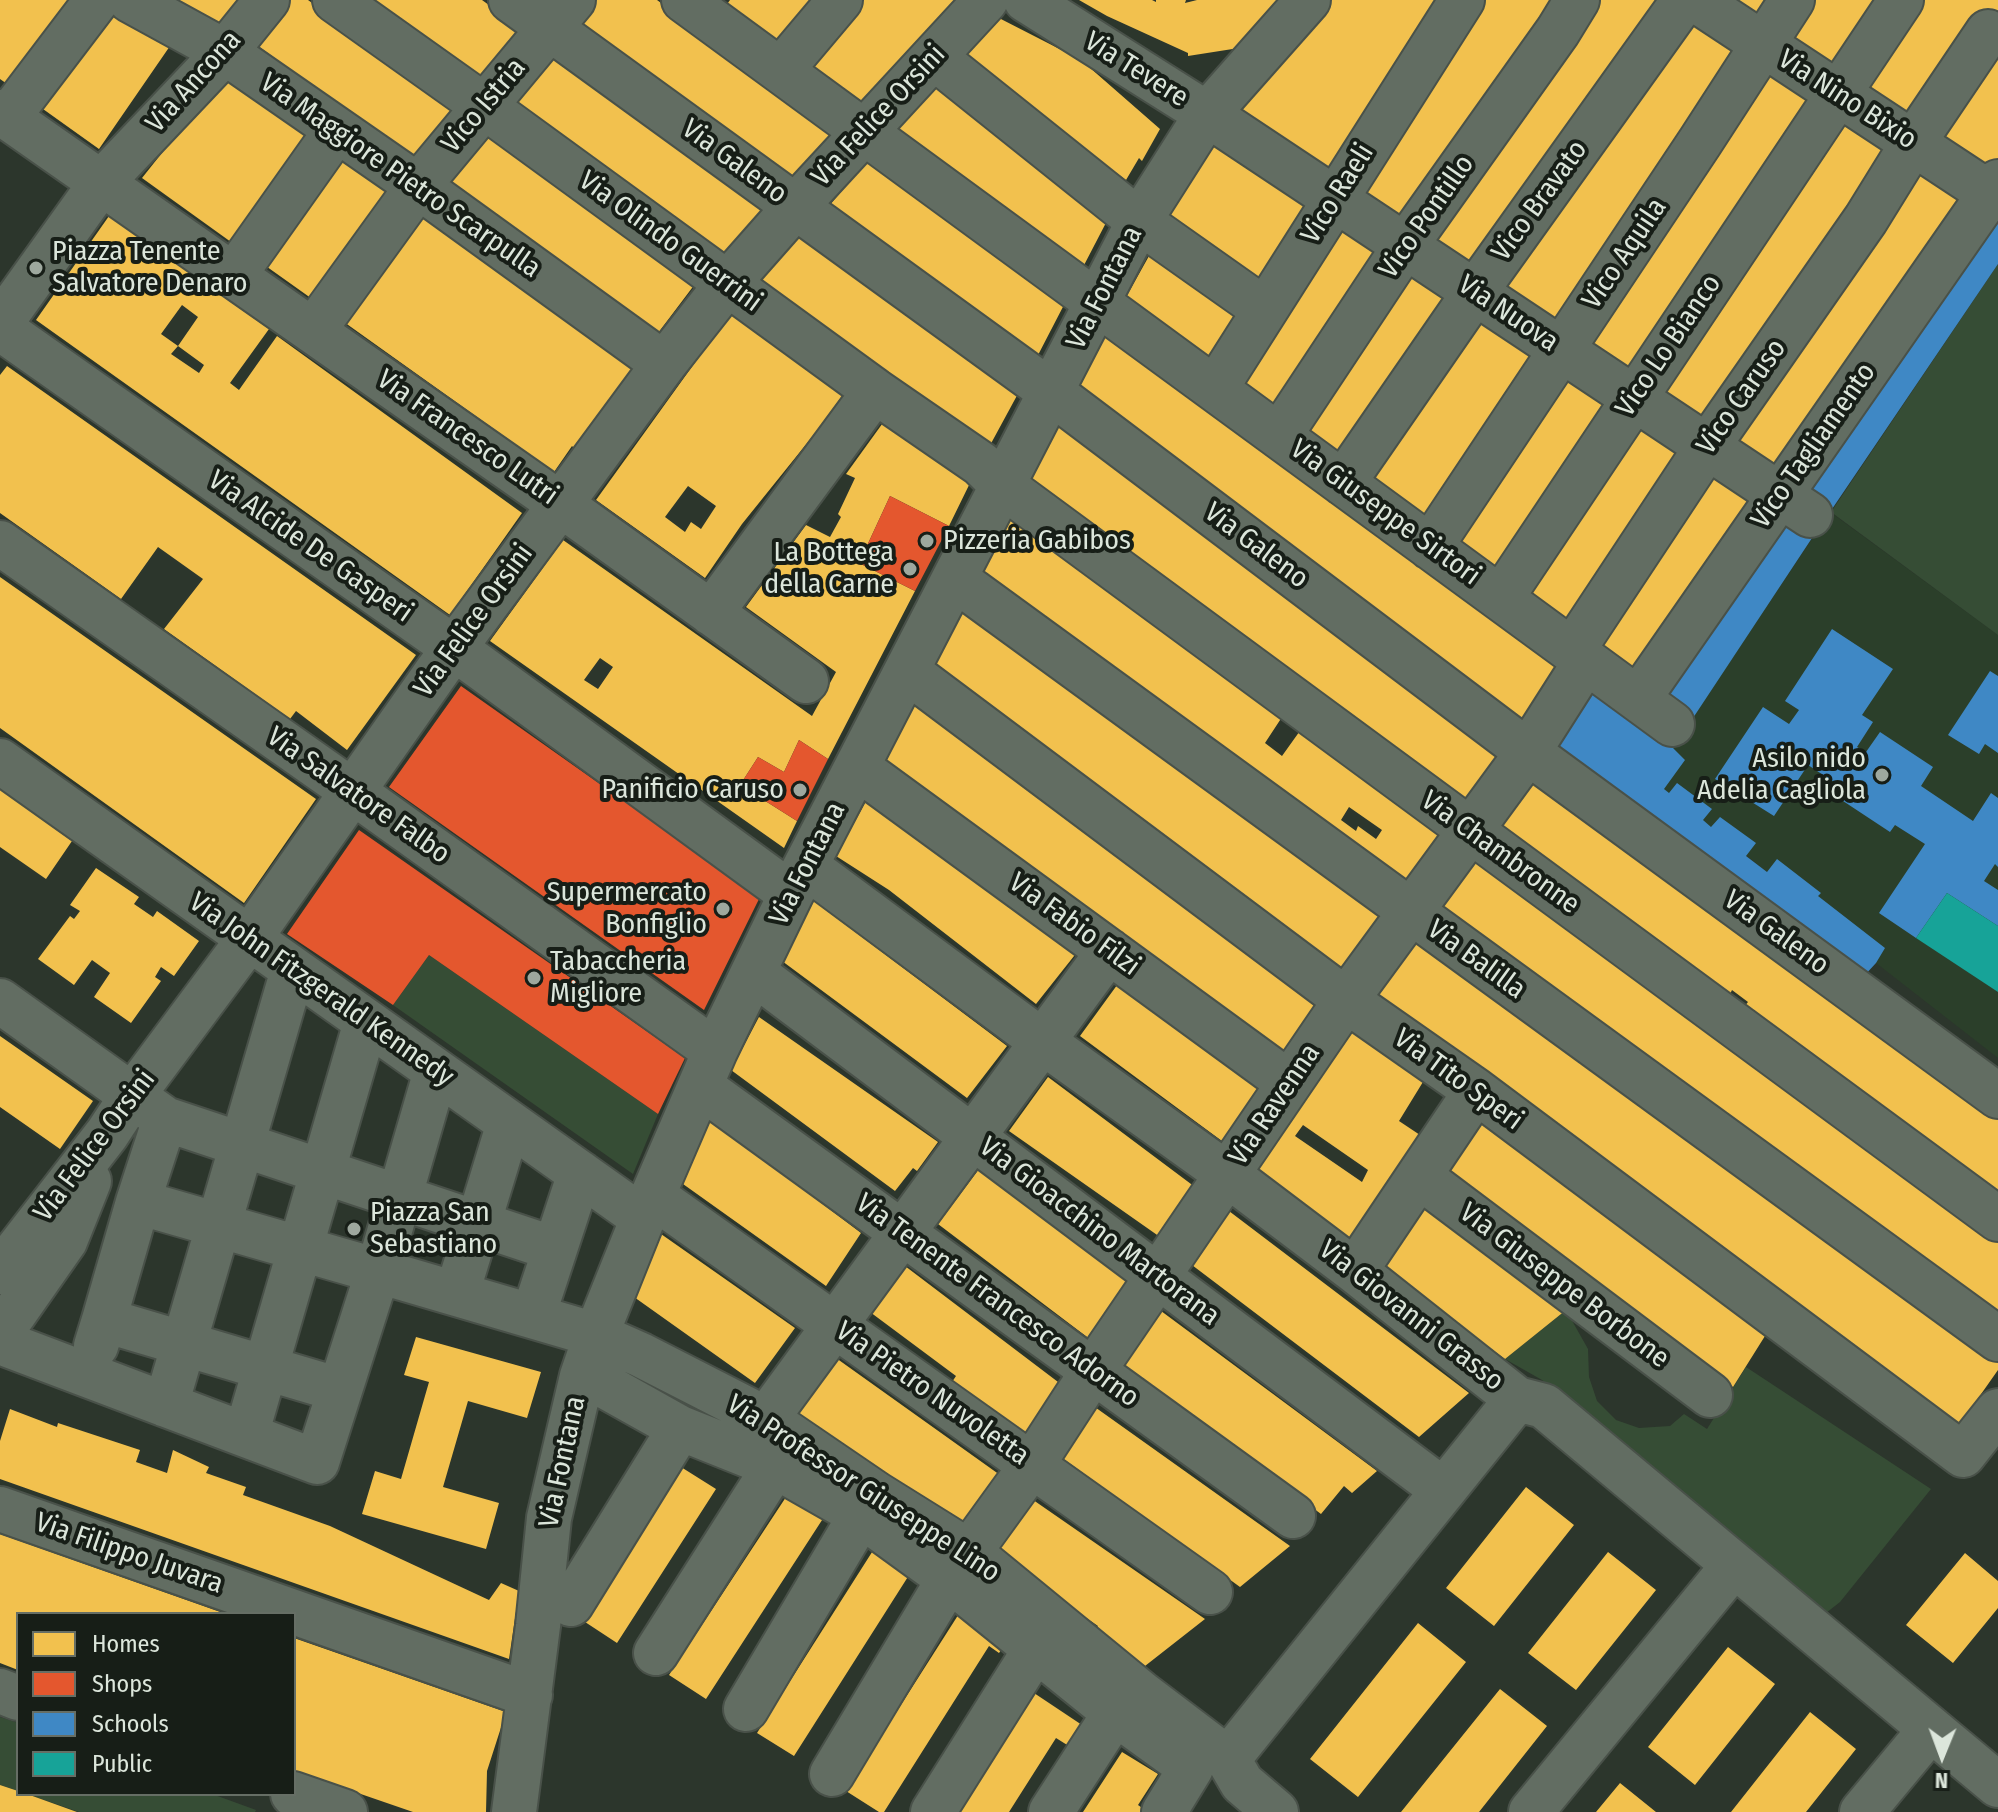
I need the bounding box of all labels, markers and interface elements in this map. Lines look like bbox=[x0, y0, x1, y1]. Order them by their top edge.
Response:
street label: Via Ancona bbox=[139, 24, 249, 140]
street label: Via Tevere bbox=[1078, 25, 1194, 115]
street label: Via Felice Orsini bbox=[805, 38, 953, 194]
street label: Via Nino Bixio bbox=[1772, 43, 1922, 157]
street label: Vico Istria bbox=[435, 52, 533, 160]
street label: Via Maggiore Pietro Scarpulla bbox=[253, 66, 547, 286]
street label: Via Galeno bbox=[675, 113, 793, 211]
street label: Vico Bravato bbox=[1485, 134, 1595, 268]
street label: Vico Raeli bbox=[1294, 138, 1382, 250]
street label: Vico Pontillo bbox=[1372, 149, 1482, 285]
street label: Via Olindo Guerrini bbox=[572, 164, 768, 320]
street label: Vico Aquila bbox=[1576, 192, 1674, 316]
street label: Via Fontana bbox=[1060, 221, 1150, 355]
place label: Piazza Tenente Salvatore Denaro bbox=[52, 235, 247, 301]
marker: Piazza Tenente Salvatore Denaro bbox=[27, 259, 45, 277]
street label: Via Nuova bbox=[1451, 268, 1565, 360]
street label: Vico Lo Bianco bbox=[1609, 269, 1729, 423]
street label: Vico Caruso bbox=[1690, 333, 1794, 461]
street label: Vico Tagliamento bbox=[1745, 357, 1883, 535]
street label: Via Francesco Lutri bbox=[370, 363, 564, 513]
street label: Via Giuseppe Sirtori bbox=[1284, 433, 1486, 593]
street label: Via Alcide De Gasperi bbox=[201, 464, 419, 630]
street label: Via Galeno bbox=[1197, 496, 1315, 596]
place label: Pizzeria Gabibos bbox=[943, 524, 1131, 558]
marker: Pizzeria Gabibos bbox=[918, 532, 936, 550]
place label: La Bottega della Carne bbox=[764, 536, 894, 602]
street label: Via Felice Orsini bbox=[407, 538, 541, 704]
marker: La Bottega della Carne bbox=[901, 560, 919, 578]
street label: Via Salvatore Falbo bbox=[260, 720, 456, 872]
place label: Asilo nido Adelia Cagliola bbox=[1697, 742, 1866, 808]
marker: Asilo nido Adelia Cagliola bbox=[1873, 766, 1891, 784]
place label: Panificio Caruso bbox=[602, 773, 784, 807]
marker: Panificio Caruso bbox=[791, 781, 809, 799]
street label: Via Chambronne bbox=[1414, 784, 1586, 922]
street label: Via Fontana bbox=[763, 797, 853, 931]
street label: Via Fabio Filzi bbox=[1002, 866, 1146, 984]
place label: Supermercato Bonfiglio bbox=[547, 876, 707, 942]
street label: Via Galeno bbox=[1717, 884, 1835, 982]
street label: Via John Fitzgerald Kennedy bbox=[182, 886, 460, 1094]
marker: Supermercato Bonfiglio bbox=[714, 900, 732, 918]
street label: Via Balilla bbox=[1420, 913, 1532, 1007]
place label: Tabaccheria Migliore bbox=[550, 945, 686, 1011]
marker: Tabaccheria Migliore bbox=[525, 969, 543, 987]
street label: Via Tito Speri bbox=[1387, 1022, 1529, 1138]
street label: Via Ravenna bbox=[1222, 1038, 1328, 1172]
street label: Via Felice Orsini bbox=[27, 1064, 163, 1228]
street label: Via Gioacchino Martorana bbox=[972, 1131, 1226, 1333]
street label: Via Tenente Francesco Adorno bbox=[849, 1187, 1145, 1415]
place label: Piazza San Sebastiano bbox=[370, 1196, 497, 1262]
street label: Via Giuseppe Borbone bbox=[1453, 1196, 1675, 1376]
marker: Piazza San Sebastiano bbox=[345, 1220, 363, 1238]
street label: Via Giovanni Grasso bbox=[1312, 1233, 1510, 1399]
street label: Via Pietro Nuvoletta bbox=[829, 1315, 1035, 1473]
street label: Via Professor Giuseppe Lino bbox=[720, 1388, 1006, 1590]
street label: Via Fontana bbox=[533, 1393, 593, 1531]
street label: Via Filippo Juvara bbox=[31, 1506, 227, 1602]
legend bbox=[16, 1612, 296, 1796]
text: Homes bbox=[92, 1630, 160, 1658]
text: Shops bbox=[92, 1670, 152, 1698]
text: Schools bbox=[92, 1710, 169, 1738]
north arrow bbox=[1902, 1716, 1982, 1796]
text: Public bbox=[92, 1750, 152, 1778]
text: N bbox=[1935, 1767, 1948, 1794]

